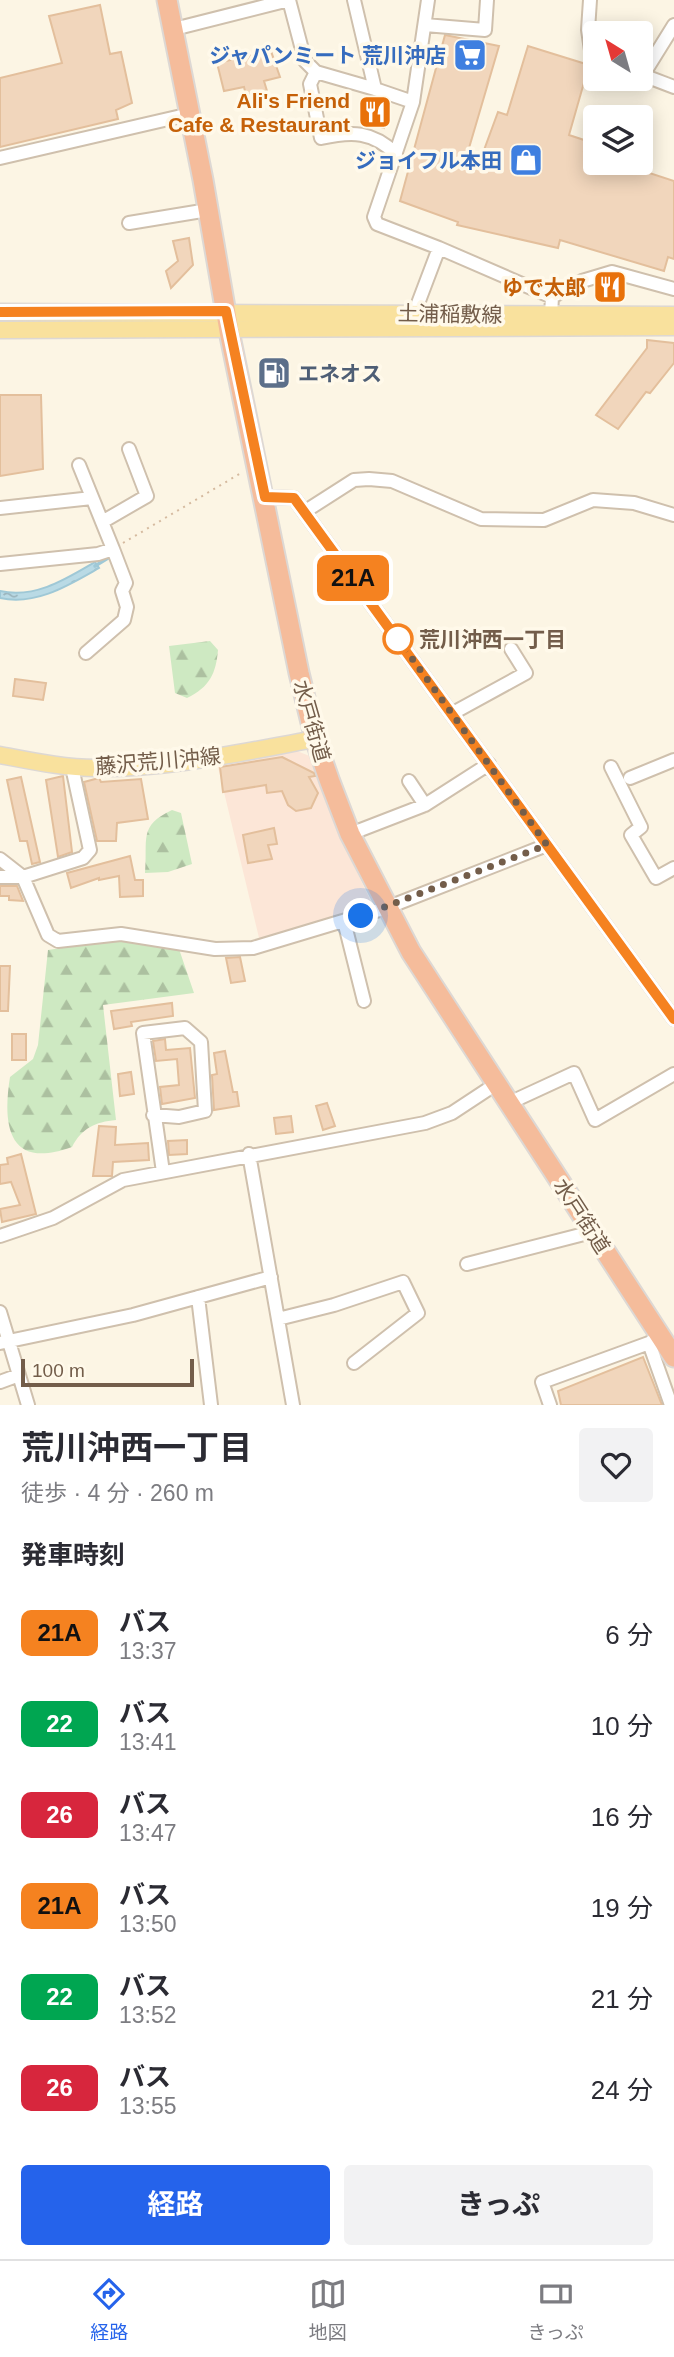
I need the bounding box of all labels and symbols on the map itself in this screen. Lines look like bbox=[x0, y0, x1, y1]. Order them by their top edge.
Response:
north arrow bbox=[583, 21, 653, 91]
supermarket icon: ジャパンミート 荒川沖店 bbox=[451, 36, 489, 74]
place label: ジャパンミート 荒川沖店 bbox=[209, 44, 446, 67]
place label: Ali's Friend Cafe & Restaurant bbox=[168, 89, 350, 136]
restaurant icon: Ali's Friend Cafe & Restaurant bbox=[356, 93, 394, 131]
shop icon: ジョイフル本田 bbox=[507, 141, 545, 179]
place label: ジョイフル本田 bbox=[355, 149, 502, 172]
restaurant icon: ゆで太郎 bbox=[591, 268, 629, 306]
place label: ゆで太郎 bbox=[502, 276, 586, 299]
street label: 土浦稲敷線 bbox=[397, 302, 503, 326]
fuel station icon: エネオス bbox=[255, 354, 293, 392]
place label: エネオス bbox=[298, 362, 382, 385]
line badge: 21A bbox=[313, 555, 393, 601]
marker: 荒川沖西一丁目 bbox=[383, 624, 413, 654]
place label: 荒川沖西一丁目 bbox=[419, 628, 566, 651]
street label: 水戸街道 bbox=[289, 677, 335, 765]
street label: 藤沢荒川沖線 bbox=[94, 744, 222, 778]
your location bbox=[343, 898, 378, 933]
street label: 水戸街道 bbox=[549, 1175, 615, 1257]
scale bar bbox=[21, 1356, 194, 1388]

